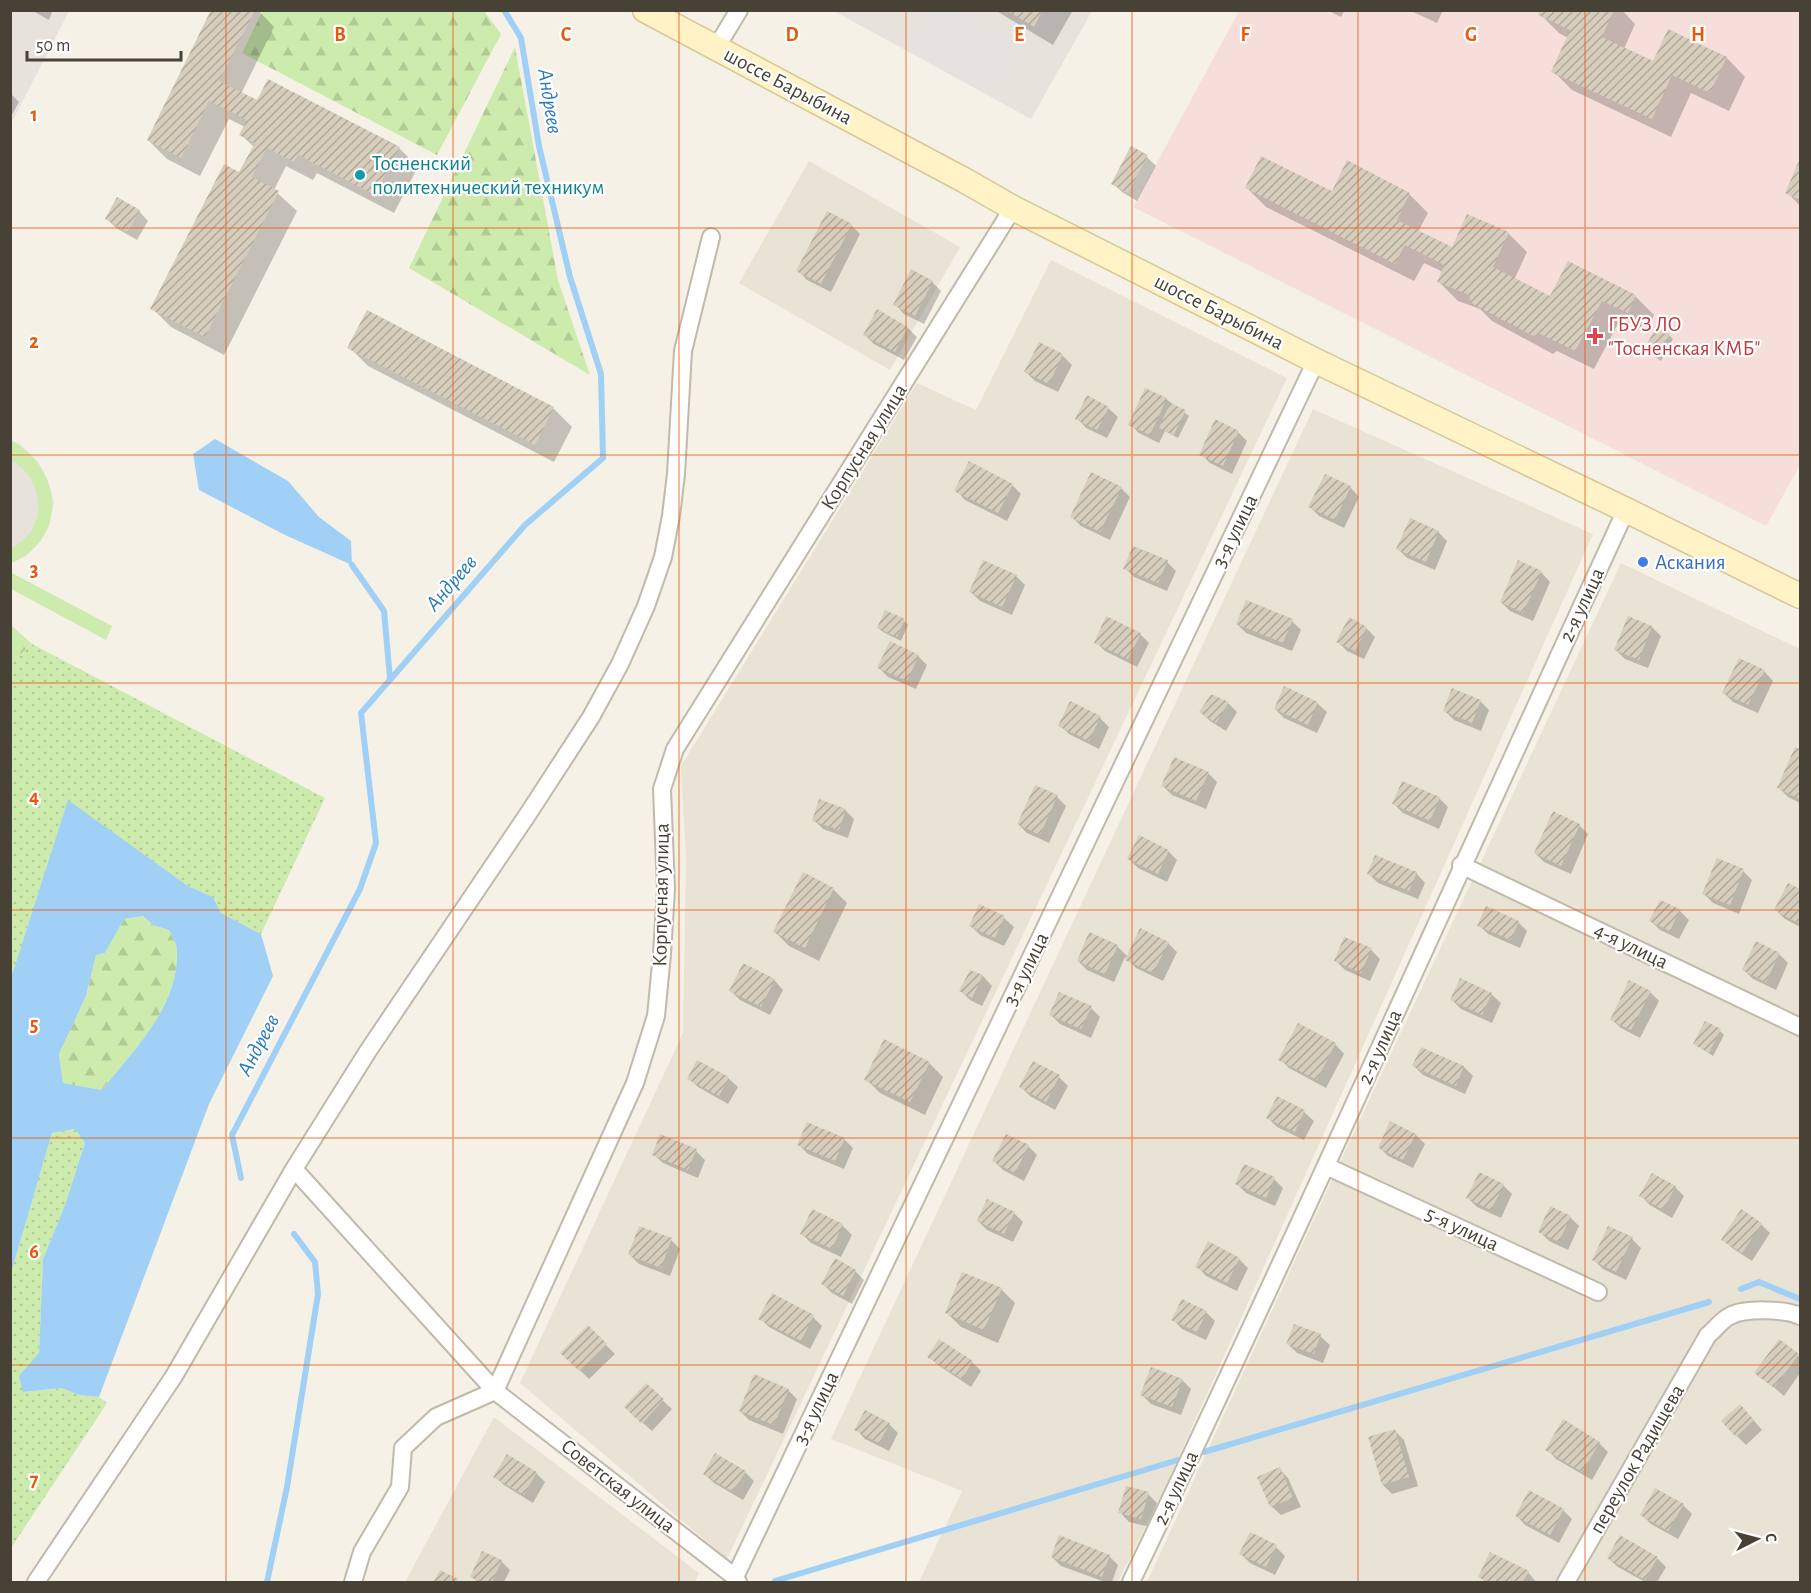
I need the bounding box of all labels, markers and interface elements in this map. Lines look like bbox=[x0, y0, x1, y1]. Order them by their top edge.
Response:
scale bar bbox=[27, 24, 182, 62]
text: B bbox=[334, 25, 346, 45]
text: C bbox=[561, 25, 572, 45]
text: D bbox=[785, 25, 799, 45]
text: E bbox=[1014, 25, 1024, 45]
text: F bbox=[1240, 25, 1250, 45]
text: G bbox=[1465, 25, 1477, 45]
text: H bbox=[1691, 25, 1705, 45]
text: 50 m bbox=[36, 37, 70, 55]
street label: шоссе Барыбина bbox=[720, 43, 856, 129]
water label: Андреев bbox=[533, 66, 566, 135]
text: 1 bbox=[30, 105, 38, 125]
place label: Тосненский политехнический техникум bbox=[372, 153, 604, 198]
marker: Тосненский политехнический техникум bbox=[353, 168, 367, 182]
street label: шоссе Барыбина bbox=[1151, 270, 1287, 354]
place label: ГБУЗ ЛО "Тосненская КМБ" bbox=[1608, 314, 1760, 359]
marker: ГБУЗ ЛО "Тосненская КМБ" bbox=[1586, 327, 1604, 345]
text: 2 bbox=[29, 332, 39, 352]
street label: Корпусная улица bbox=[817, 380, 911, 514]
street label: 3-я улица bbox=[1208, 491, 1262, 571]
water label: Андреев bbox=[420, 551, 482, 617]
place label: Аскания bbox=[1655, 552, 1726, 573]
marker: Аскания bbox=[1636, 555, 1650, 569]
text: 3 bbox=[30, 560, 38, 580]
street label: 2-я улица bbox=[1556, 564, 1608, 645]
text: 4 bbox=[29, 787, 39, 807]
street label: Корпусная улица bbox=[649, 822, 673, 967]
street label: 4-я улица bbox=[1591, 919, 1672, 973]
street label: 3-я улица bbox=[999, 929, 1053, 1009]
street label: 2-я улица bbox=[1354, 1006, 1406, 1087]
water label: Андреев bbox=[232, 1011, 284, 1081]
text: 5 bbox=[30, 1015, 38, 1035]
street label: 5-я улица bbox=[1422, 1203, 1502, 1255]
text: 6 bbox=[29, 1242, 39, 1262]
street label: 3-я улица bbox=[789, 1368, 843, 1448]
street label: переулок Радищева bbox=[1586, 1381, 1688, 1537]
street label: Советская улица bbox=[557, 1435, 679, 1537]
street label: 2-я улица bbox=[1150, 1447, 1202, 1528]
text: 7 bbox=[30, 1470, 39, 1490]
north arrow bbox=[1727, 1509, 1787, 1569]
text: С bbox=[1763, 1532, 1779, 1543]

